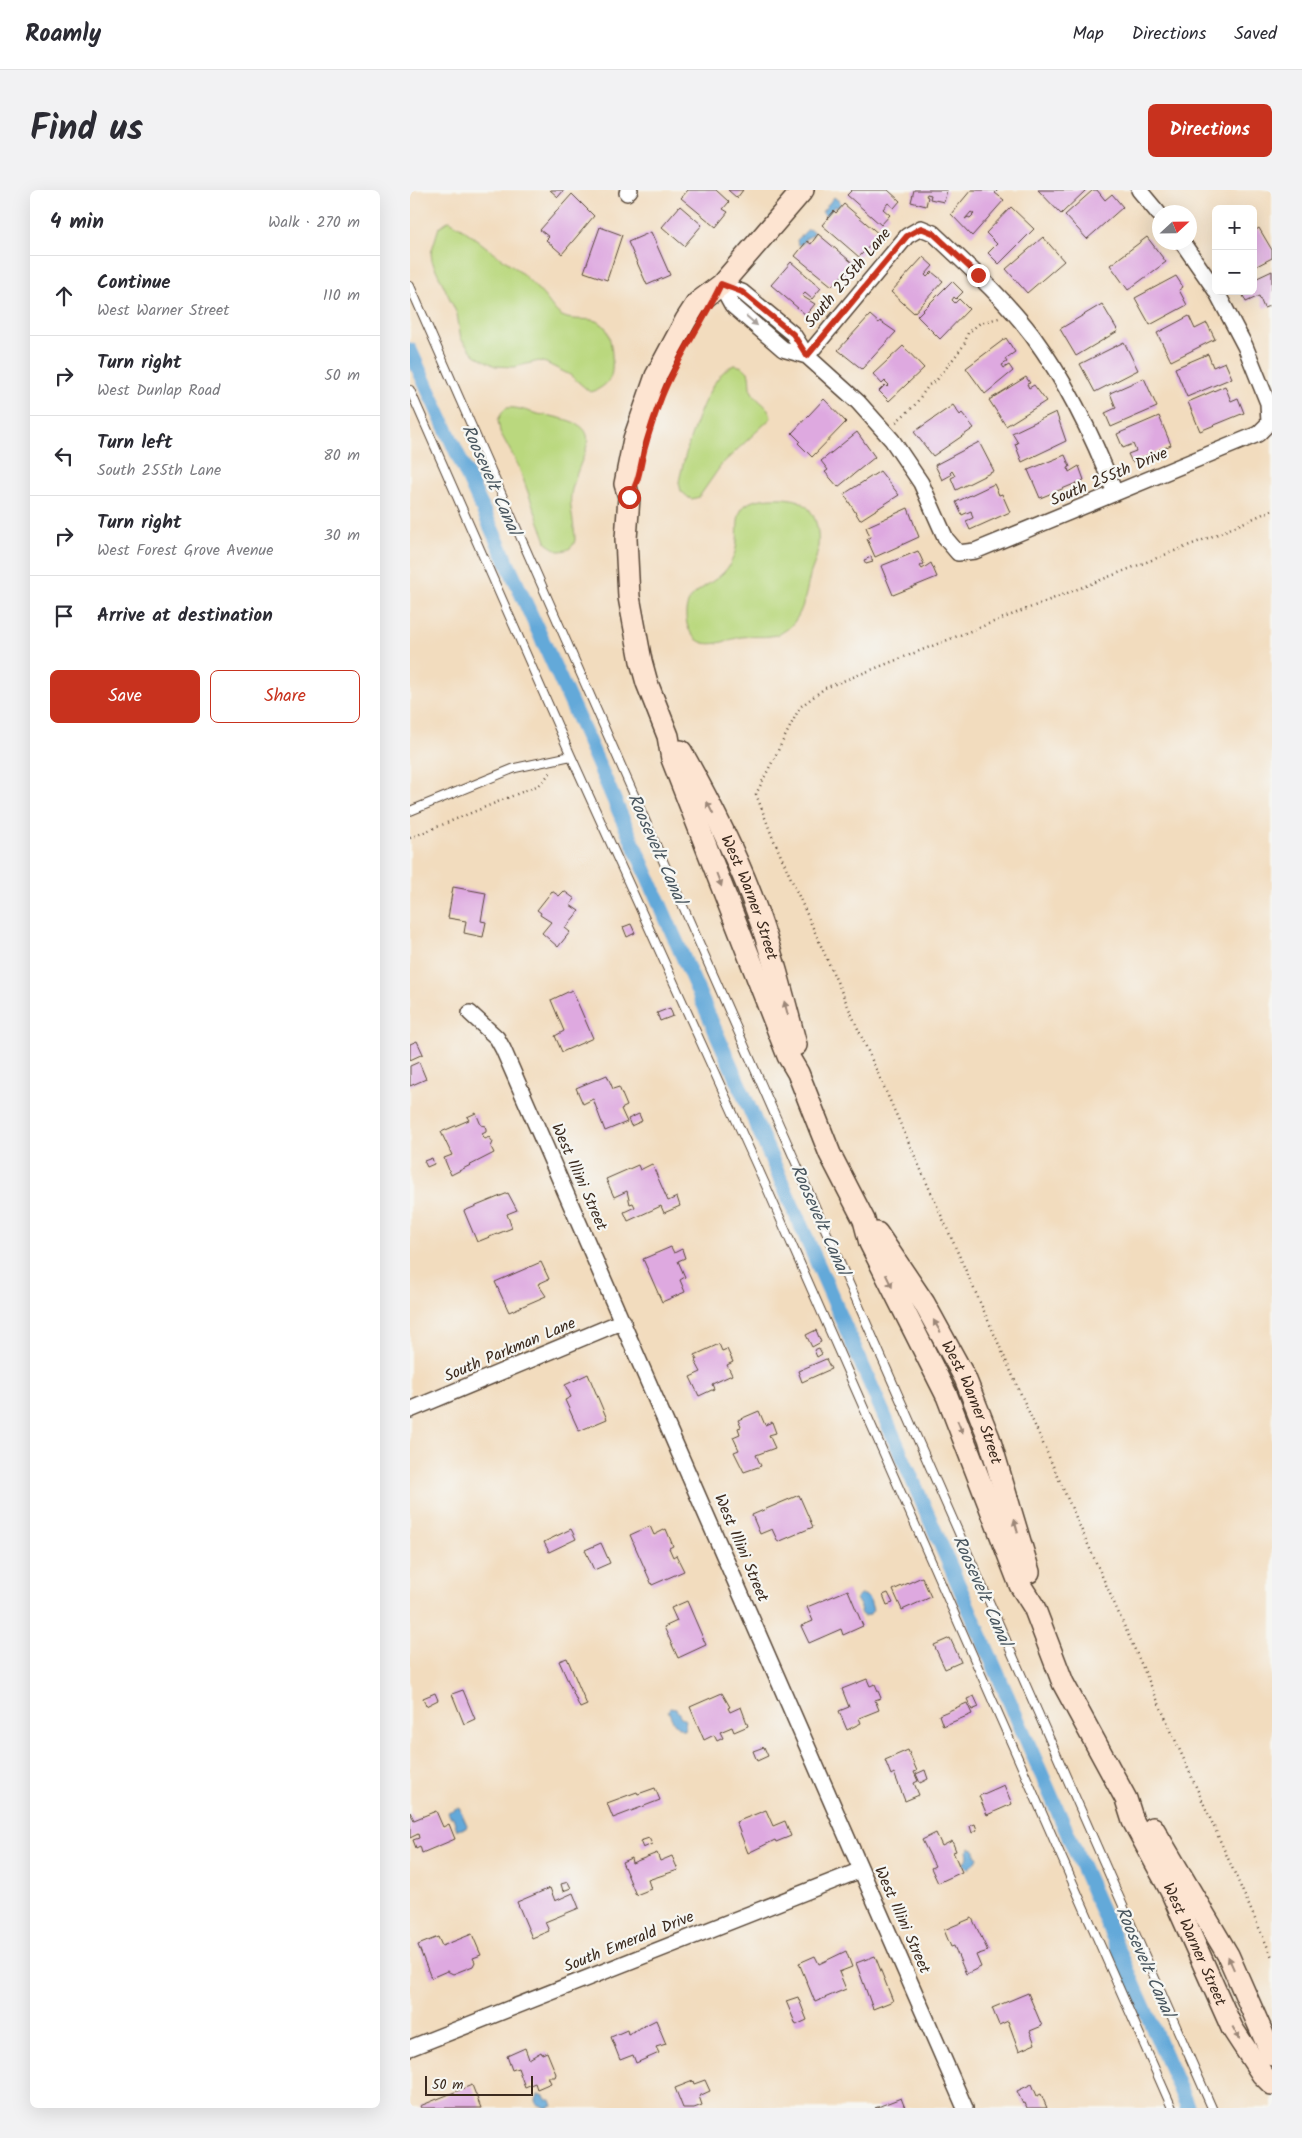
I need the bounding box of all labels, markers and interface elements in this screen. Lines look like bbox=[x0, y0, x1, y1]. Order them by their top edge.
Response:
text: Roamly bbox=[25, 15, 101, 54]
text: Map bbox=[1072, 20, 1104, 49]
text: Directions bbox=[1132, 20, 1206, 49]
text: Saved bbox=[1234, 20, 1277, 49]
text: Find us bbox=[30, 102, 143, 158]
button: Directions bbox=[1148, 104, 1272, 157]
north arrow bbox=[1152, 205, 1197, 250]
map controls bbox=[1212, 205, 1257, 295]
button: + bbox=[1212, 205, 1257, 250]
text: 4 min bbox=[50, 206, 104, 239]
text: Walk · 270 m bbox=[268, 210, 360, 235]
street label: South 255th Lane bbox=[798, 222, 898, 334]
button: − bbox=[1212, 250, 1257, 295]
route end bbox=[967, 264, 990, 287]
text: Continue bbox=[97, 268, 170, 298]
icon: ahead bbox=[50, 282, 78, 310]
text: 110 m bbox=[323, 283, 360, 308]
text: West Warner Street bbox=[97, 298, 229, 323]
one-way arrow bbox=[745, 316, 758, 327]
text: Turn right bbox=[97, 348, 182, 378]
icon: right bbox=[50, 362, 78, 390]
text: 50 m bbox=[324, 363, 360, 388]
text: West Dunlap Road bbox=[97, 378, 220, 403]
water label: Roosevelt Canal bbox=[453, 420, 529, 543]
text: Turn left bbox=[97, 428, 172, 458]
street label: South 255th Drive bbox=[1046, 441, 1172, 513]
icon: left bbox=[50, 442, 78, 470]
text: 80 m bbox=[323, 443, 360, 468]
text: South 255th Lane bbox=[97, 458, 221, 483]
route start bbox=[618, 486, 641, 509]
text: Turn right bbox=[97, 508, 182, 538]
icon: right bbox=[50, 522, 78, 550]
text: 30 m bbox=[324, 523, 360, 548]
text: West Forest Grove Avenue bbox=[97, 538, 273, 563]
text: Arrive at destination bbox=[97, 601, 273, 631]
icon: arrive bbox=[50, 602, 78, 630]
button: Save bbox=[50, 670, 200, 723]
button: Share bbox=[210, 670, 360, 723]
water label: Roosevelt Canal bbox=[619, 789, 695, 912]
one-way arrow bbox=[706, 800, 714, 815]
street label: West Warner Street bbox=[714, 831, 785, 964]
one-way arrow bbox=[716, 873, 723, 888]
one-way arrow bbox=[782, 1000, 790, 1015]
street label: West Illini Street bbox=[544, 1119, 614, 1235]
water label: Roosevelt Canal bbox=[782, 1160, 858, 1283]
one-way arrow bbox=[885, 1274, 893, 1288]
street label: South Parkman Lane bbox=[440, 1311, 580, 1389]
one-way arrow bbox=[933, 1319, 941, 1334]
street label: West Warner Street bbox=[934, 1336, 1009, 1468]
one-way arrow bbox=[956, 1420, 964, 1434]
street label: West Illini Street bbox=[707, 1490, 775, 1607]
one-way arrow bbox=[1011, 1518, 1019, 1533]
water label: Roosevelt Canal bbox=[944, 1531, 1020, 1654]
street label: West Illini Street bbox=[867, 1862, 937, 1978]
street label: West Warner Street bbox=[1156, 1878, 1233, 2011]
water label: Roosevelt Canal bbox=[1107, 1902, 1183, 2025]
street label: South Emerald Drive bbox=[560, 1904, 698, 1980]
one-way arrow bbox=[1227, 1955, 1236, 1970]
one-way arrow bbox=[1231, 2026, 1240, 2040]
scale bar bbox=[425, 2073, 532, 2096]
text: 50 m bbox=[432, 2074, 463, 2096]

